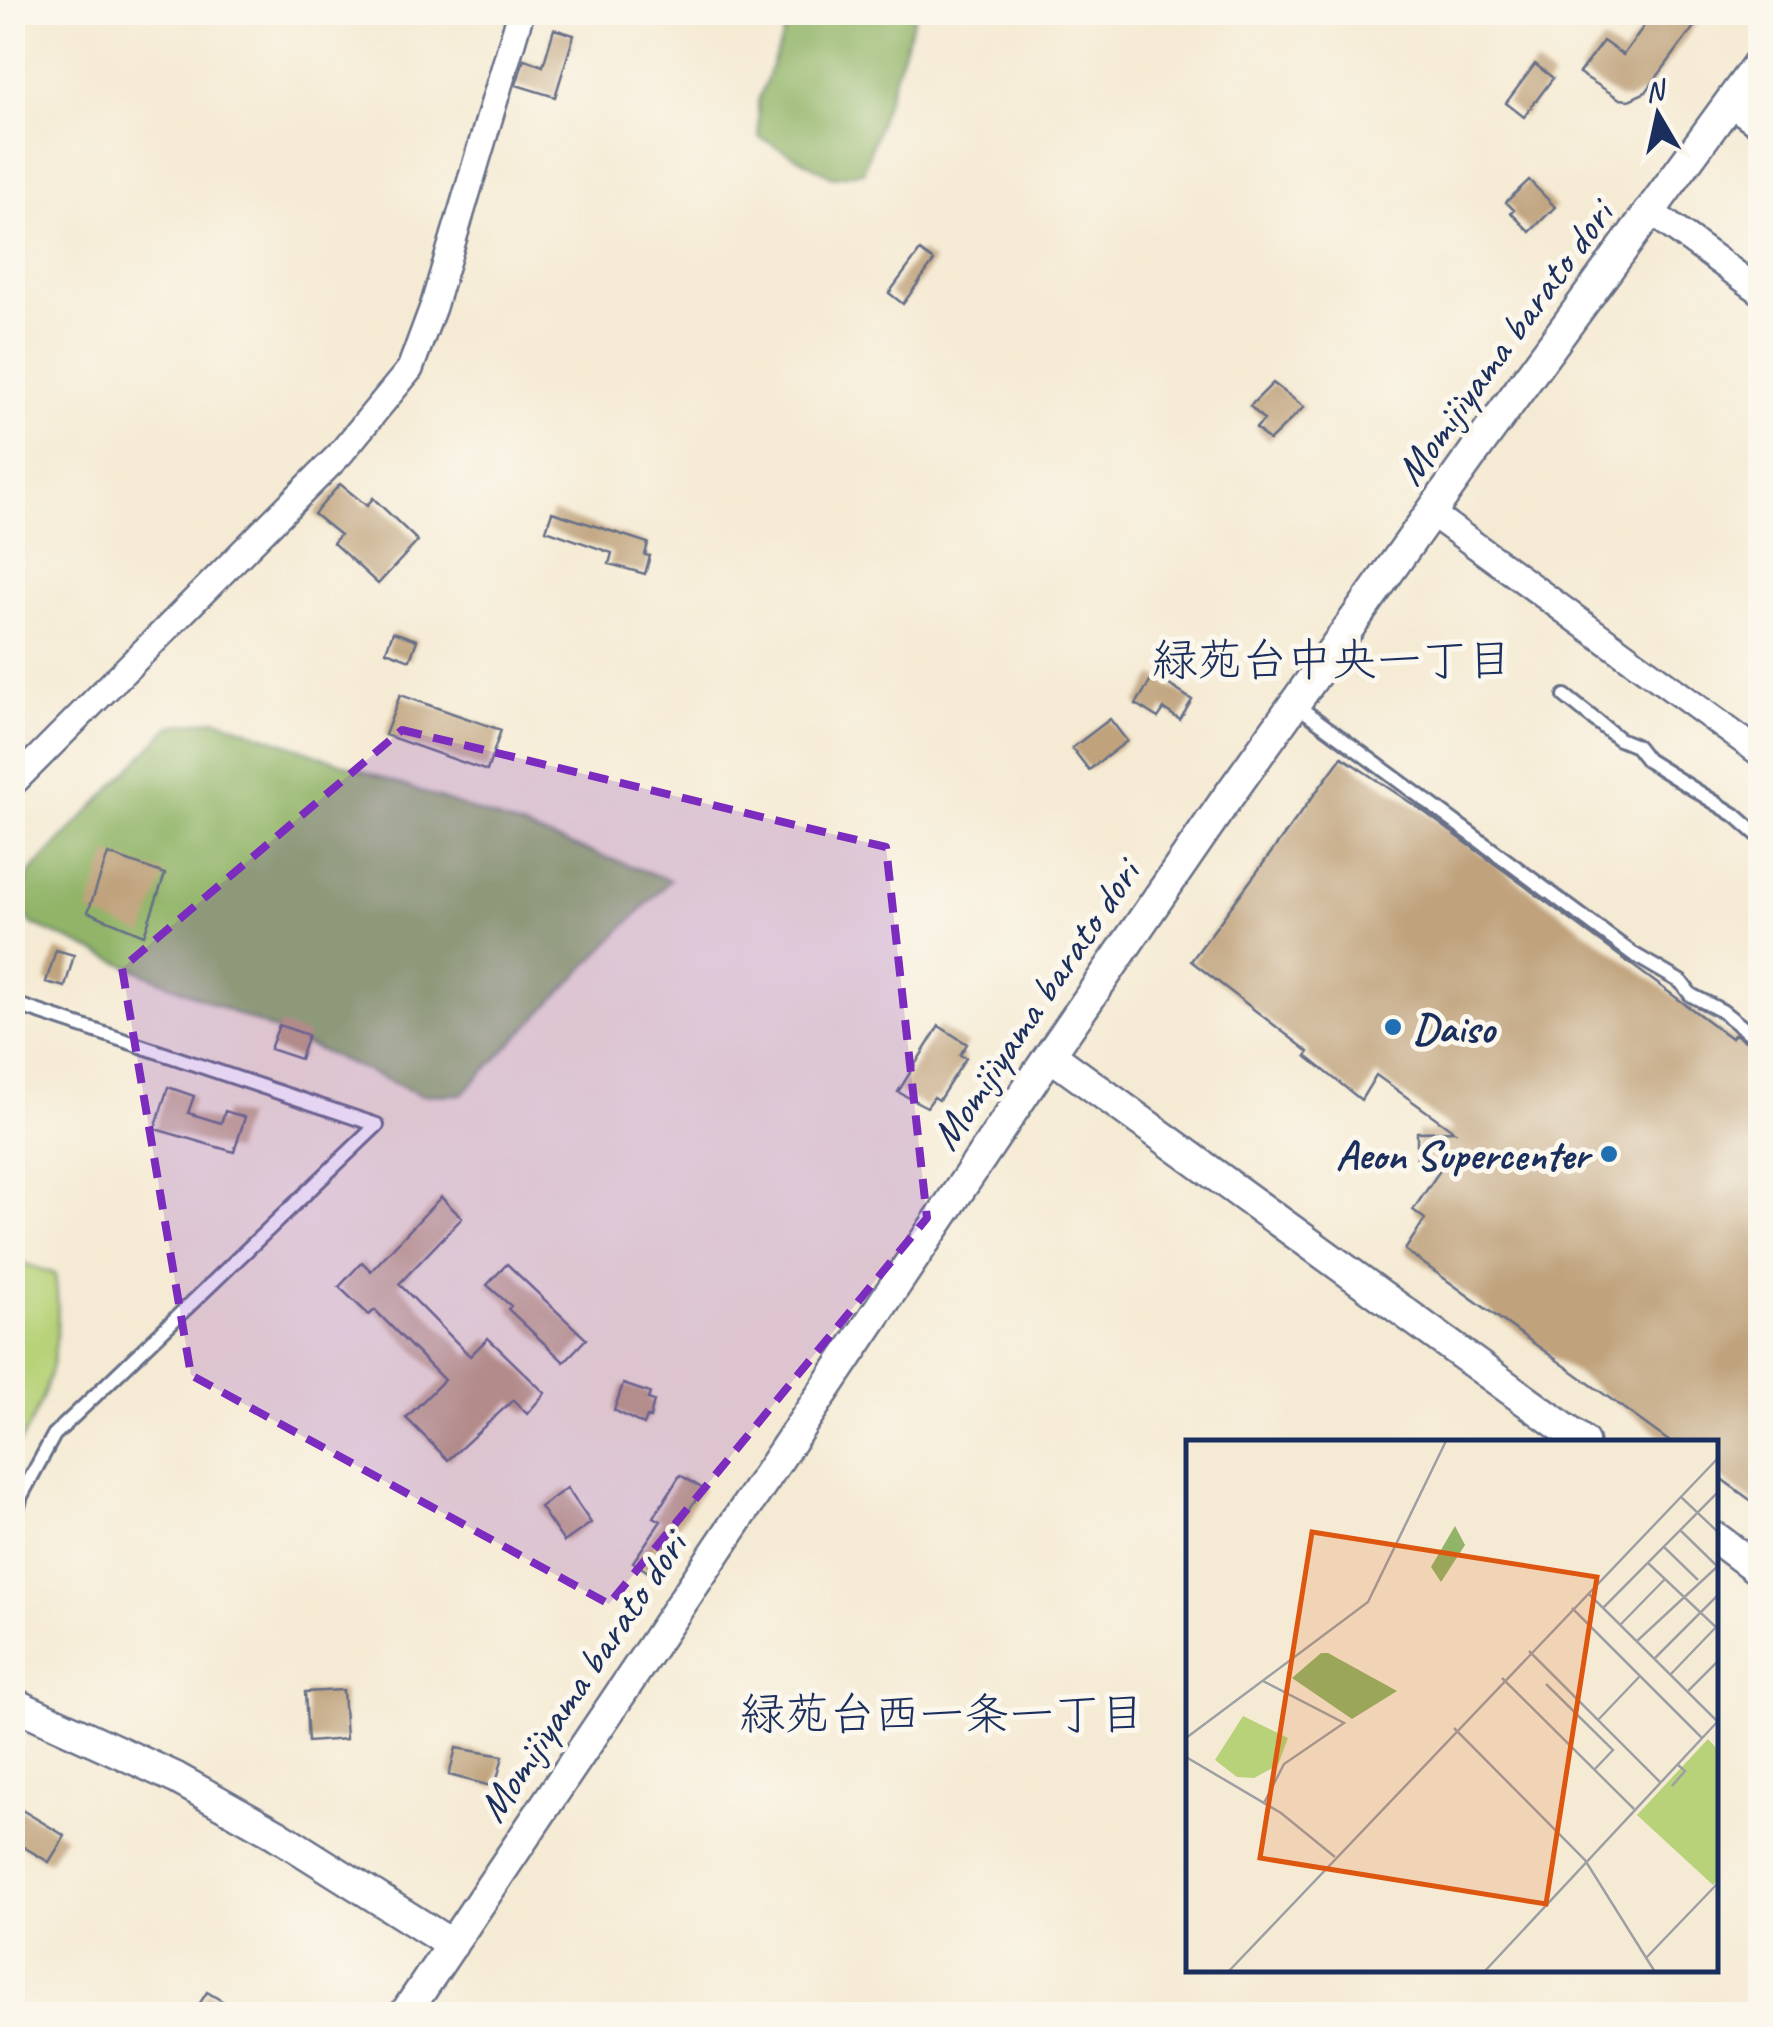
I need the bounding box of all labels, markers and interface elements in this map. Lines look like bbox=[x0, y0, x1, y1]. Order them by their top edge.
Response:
north arrow bbox=[1608, 65, 1708, 165]
text: N bbox=[1643, 71, 1670, 109]
street label: Momijiyama barato dori bbox=[1383, 186, 1628, 495]
district label: 緑苑台中央一丁目 bbox=[1152, 632, 1512, 689]
street label: Momijiyama barato dori bbox=[919, 846, 1155, 1160]
place label: Daiso bbox=[1413, 1002, 1497, 1055]
marker: Daiso bbox=[1382, 1016, 1404, 1038]
place label: Aeon Supercenter bbox=[1336, 1129, 1594, 1182]
marker: Aeon Supercenter bbox=[1598, 1143, 1620, 1165]
inset map bbox=[1186, 1440, 1718, 1972]
street label: Momijiyama barato dori bbox=[466, 1518, 702, 1832]
district label: 緑苑台西一条一丁目 bbox=[739, 1686, 1145, 1743]

